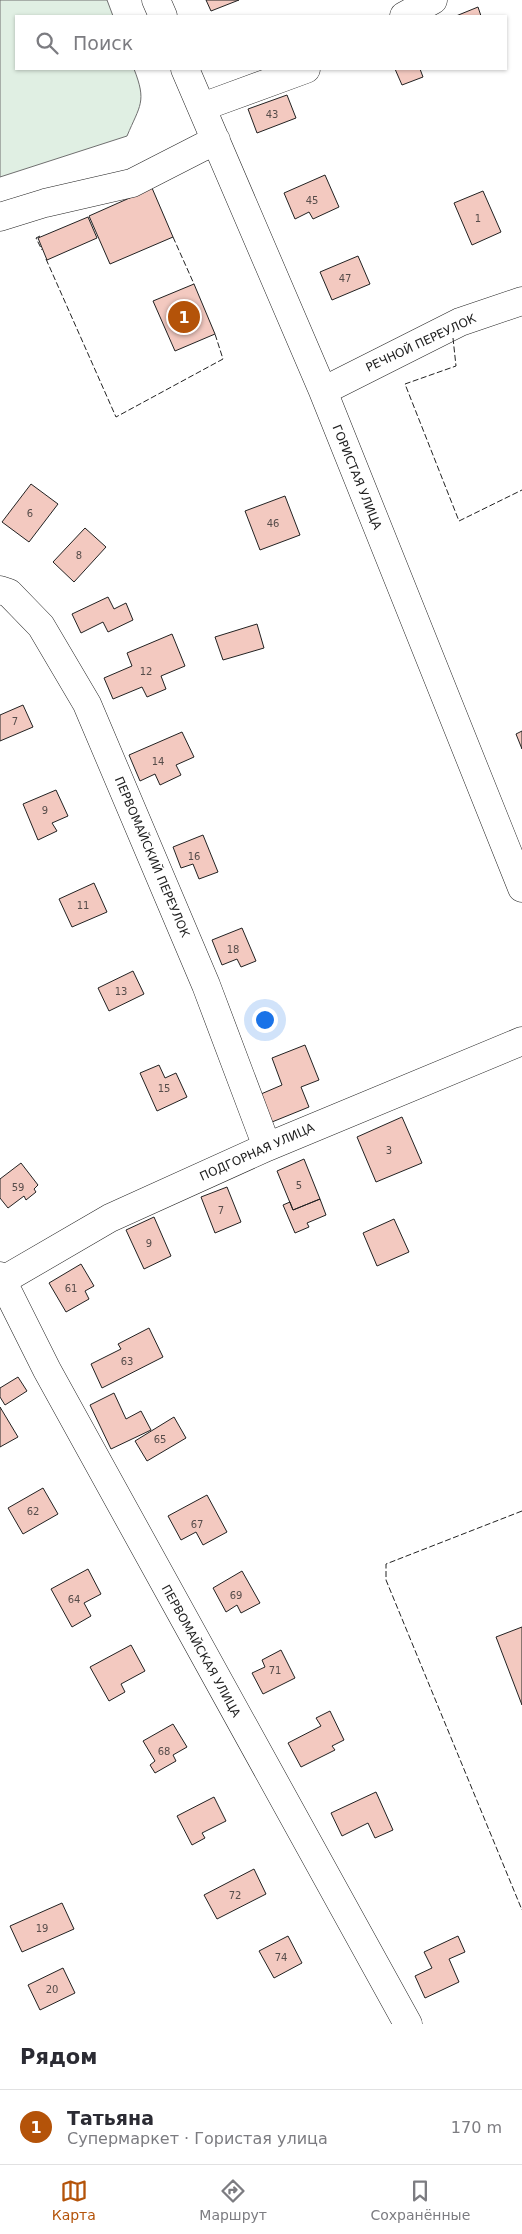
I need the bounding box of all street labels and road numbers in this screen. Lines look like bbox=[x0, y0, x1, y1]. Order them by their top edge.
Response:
street label: РЕЧНОЙ ПЕРЕУЛОК bbox=[363, 310, 479, 375]
street label: ГОРИСТАЯ УЛИЦА bbox=[330, 423, 385, 532]
street label: ПЕРВОМАЙСКИЙ ПЕРЕУЛОК bbox=[112, 774, 193, 940]
street label: ПОДГОРНАЯ УЛИЦА bbox=[197, 1120, 317, 1184]
street label: ПЕРВОМАЙСКАЯ УЛИЦА bbox=[159, 1582, 245, 1720]

